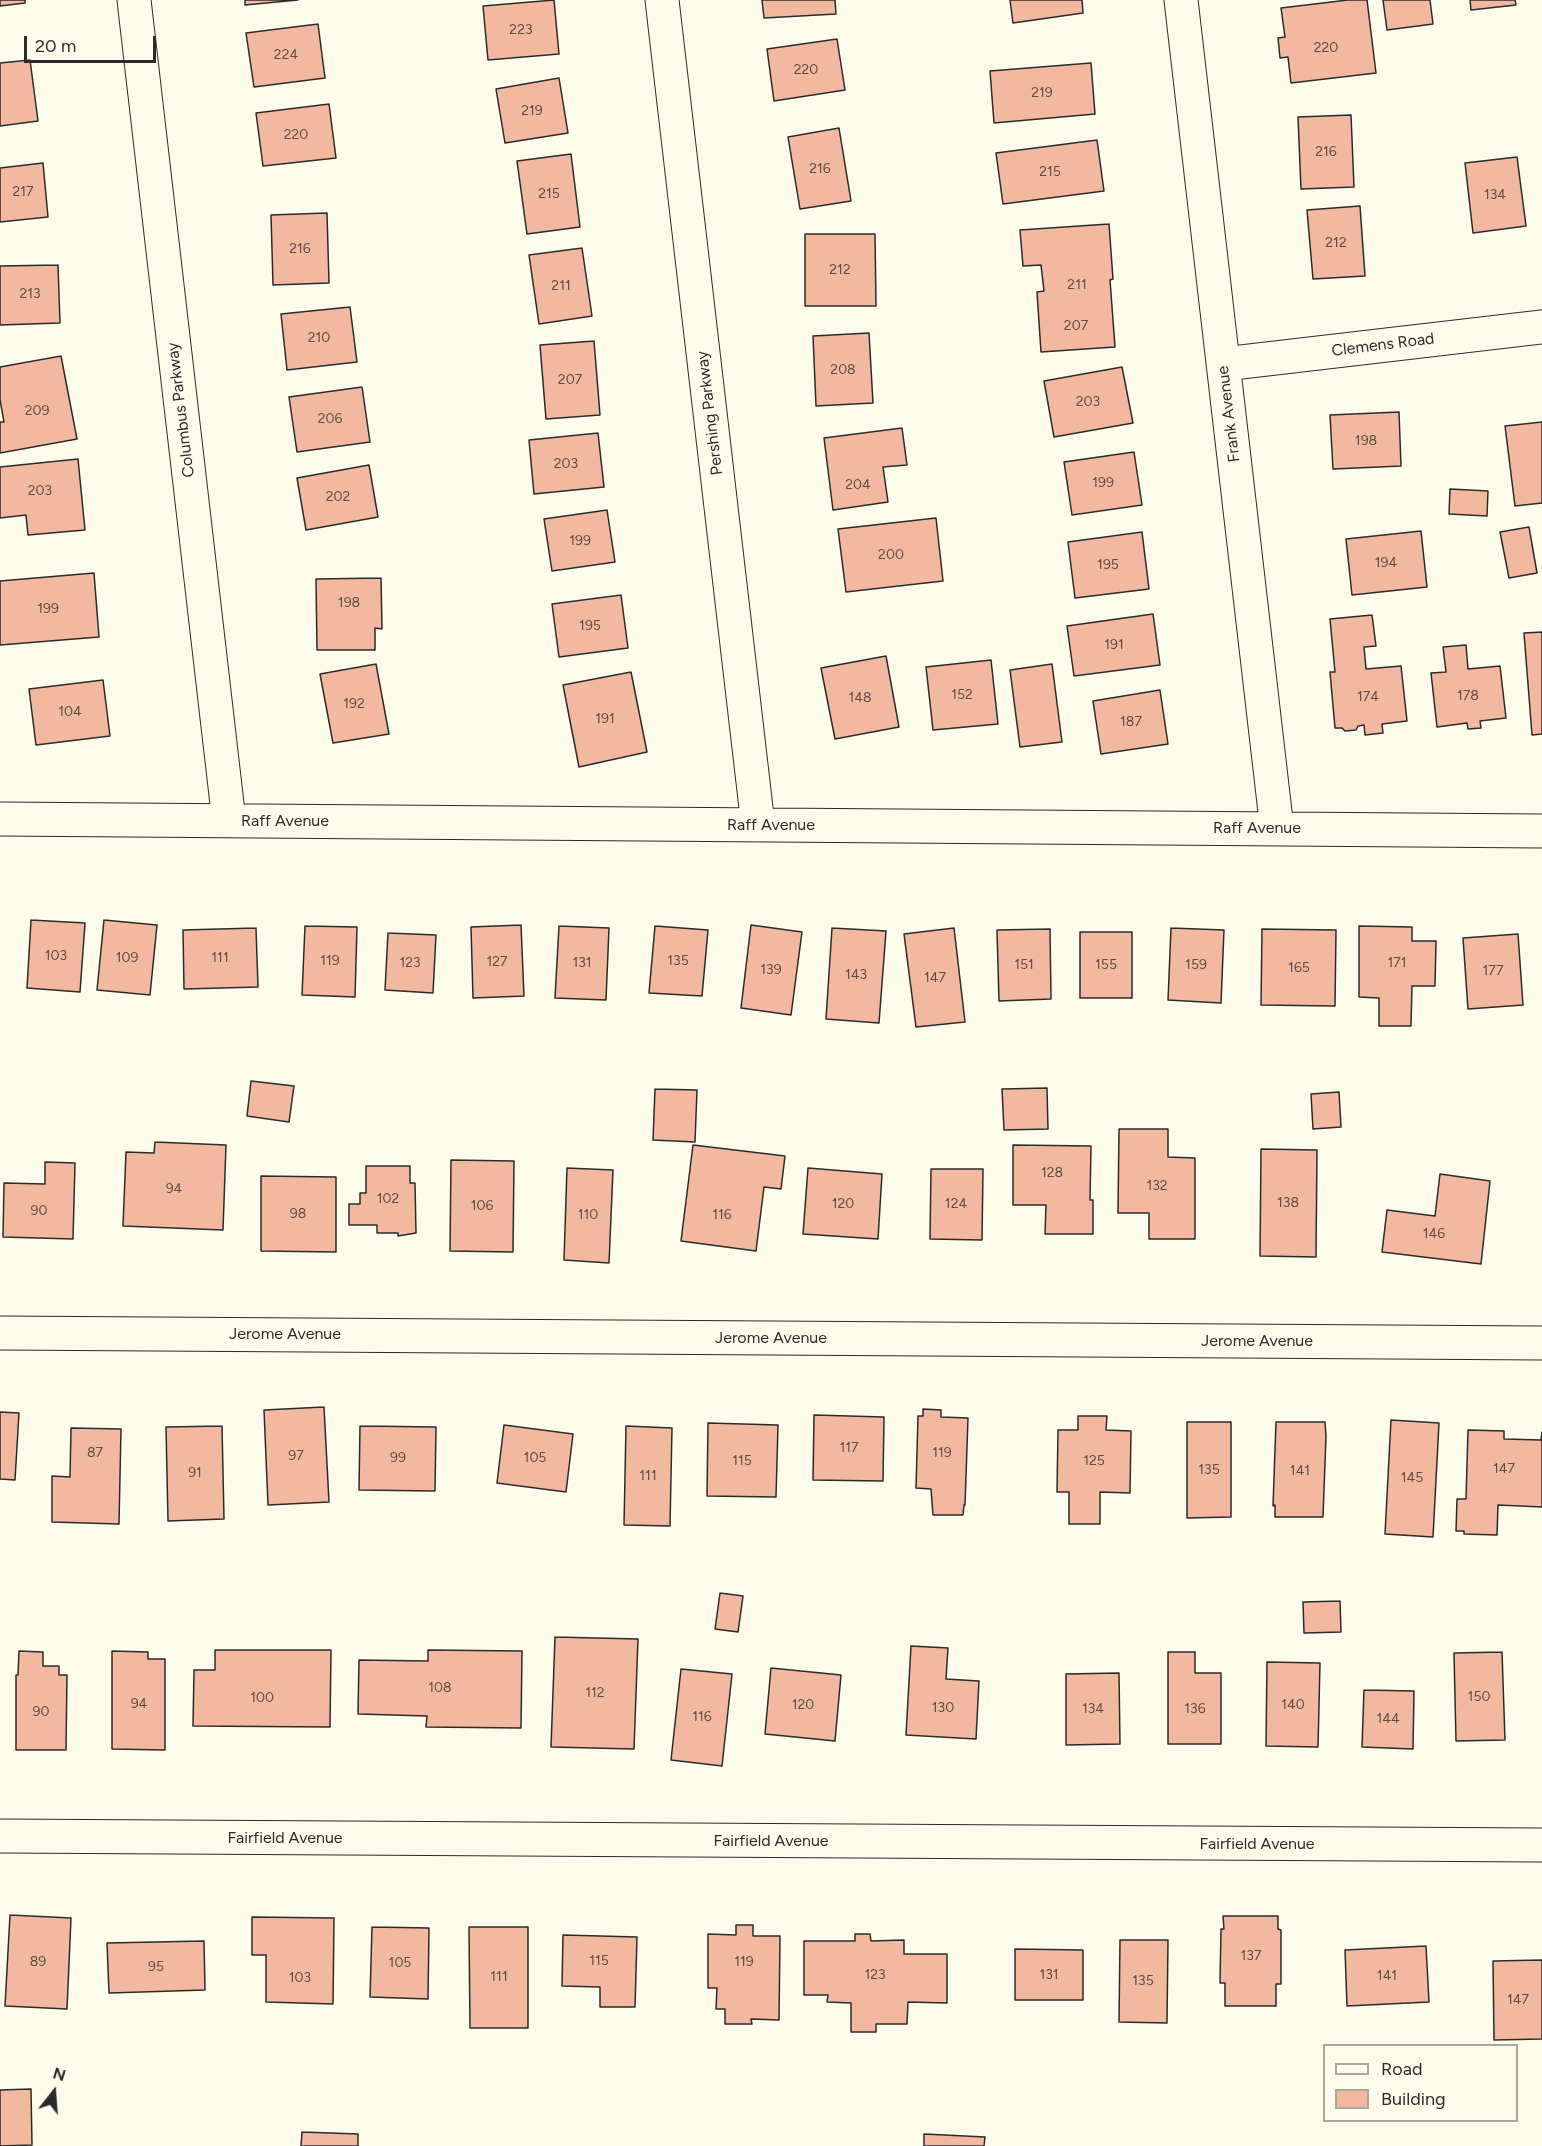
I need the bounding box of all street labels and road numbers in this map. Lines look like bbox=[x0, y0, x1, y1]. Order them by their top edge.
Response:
street label: Clemens Road bbox=[1331, 329, 1435, 361]
street label: Columbus Parkway bbox=[163, 341, 199, 479]
street label: Pershing Parkway bbox=[693, 350, 727, 476]
street label: Frank Avenue bbox=[1214, 365, 1244, 463]
street label: Raff Avenue bbox=[241, 811, 329, 831]
street label: Raff Avenue bbox=[727, 815, 815, 835]
street label: Raff Avenue bbox=[1213, 818, 1301, 838]
street label: Jerome Avenue bbox=[229, 1324, 341, 1344]
street label: Jerome Avenue bbox=[715, 1328, 827, 1348]
street label: Jerome Avenue bbox=[1201, 1331, 1313, 1351]
street label: Fairfield Avenue bbox=[227, 1828, 343, 1848]
street label: Fairfield Avenue bbox=[713, 1831, 829, 1851]
street label: Fairfield Avenue bbox=[1199, 1834, 1315, 1854]

